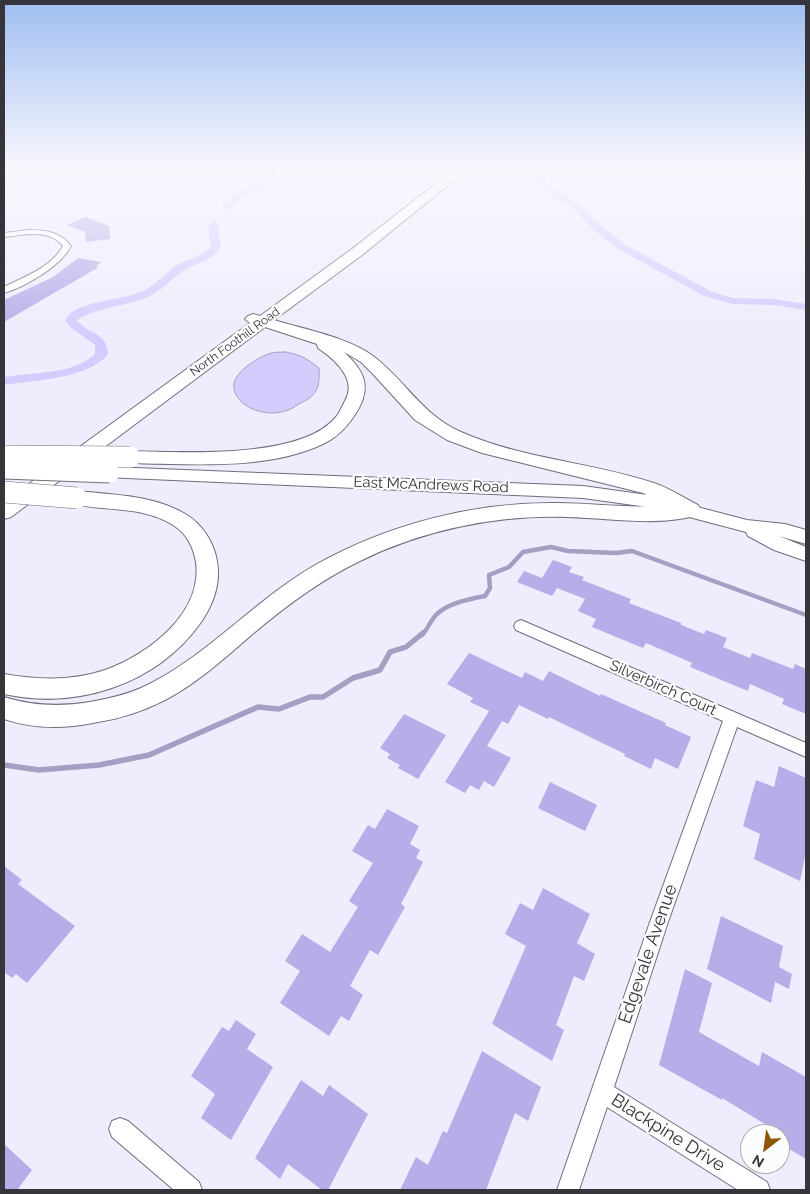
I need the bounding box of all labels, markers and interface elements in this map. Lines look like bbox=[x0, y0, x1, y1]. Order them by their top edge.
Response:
street label: North Foothill Road bbox=[187, 305, 283, 379]
street label: East McAndrews Road bbox=[353, 473, 509, 497]
street label: Silverbirch Court bbox=[607, 656, 719, 720]
street label: Edgevale Avenue bbox=[614, 882, 682, 1026]
street label: Blackpine Drive bbox=[607, 1089, 729, 1177]
north arrow bbox=[740, 1124, 790, 1174]
text: N bbox=[749, 1152, 767, 1171]

